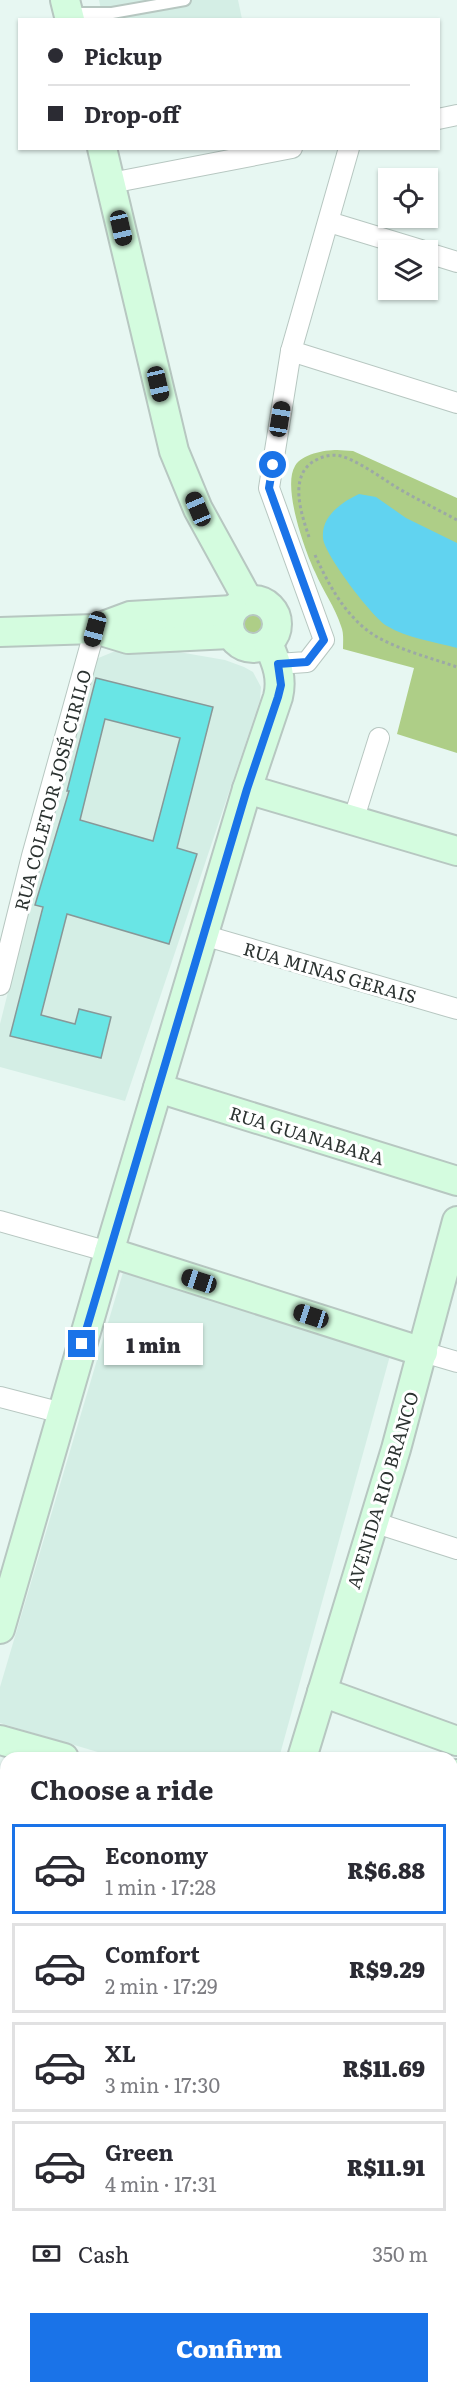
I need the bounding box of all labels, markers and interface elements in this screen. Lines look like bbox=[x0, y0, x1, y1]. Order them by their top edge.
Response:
text: Pickup bbox=[84, 39, 162, 72]
text: Drop-off bbox=[84, 97, 180, 130]
map controls bbox=[378, 168, 438, 300]
button: locate bbox=[378, 168, 438, 228]
car bbox=[108, 208, 134, 248]
button: layers bbox=[378, 240, 438, 300]
car bbox=[145, 364, 171, 404]
car bbox=[268, 400, 292, 438]
route start bbox=[259, 451, 286, 478]
car bbox=[183, 489, 213, 529]
car bbox=[82, 609, 108, 649]
street label: RUA COLETOR JOSÉ CIRILO bbox=[7, 666, 97, 914]
street label: RUA MINAS GERAIS bbox=[240, 934, 420, 1010]
street label: RUA GUANABARA bbox=[226, 1099, 388, 1171]
car bbox=[179, 1267, 219, 1295]
car bbox=[291, 1302, 331, 1330]
callout: 1 min bbox=[103, 1323, 202, 1365]
text: 1 min bbox=[126, 1329, 181, 1359]
route end bbox=[68, 1330, 95, 1357]
street label: AVENIDA RIO BRANCO bbox=[339, 1388, 425, 1592]
text: Choose a ride bbox=[30, 1768, 213, 1808]
text: Economy bbox=[105, 1838, 208, 1871]
icon: car bbox=[33, 1842, 87, 1896]
text: R$6.88 bbox=[347, 1853, 425, 1886]
text: 1 min · 17:28 bbox=[105, 1871, 216, 1901]
text: Comfort bbox=[105, 1937, 200, 1970]
icon: car bbox=[33, 1941, 87, 1995]
text: R$9.29 bbox=[349, 1952, 425, 1985]
text: 2 min · 17:29 bbox=[105, 1970, 217, 2000]
text: XL bbox=[105, 2036, 136, 2069]
icon: car bbox=[33, 2040, 87, 2094]
text: R$11.69 bbox=[343, 2051, 425, 2084]
text: 3 min · 17:30 bbox=[105, 2069, 220, 2099]
text: Green bbox=[105, 2135, 174, 2168]
icon: car bbox=[33, 2139, 87, 2193]
text: R$11.91 bbox=[347, 2150, 425, 2183]
text: 4 min · 17:31 bbox=[105, 2168, 217, 2198]
icon: cash bbox=[30, 2237, 63, 2270]
text: Cash bbox=[78, 2237, 129, 2270]
text: 350 m bbox=[372, 2238, 428, 2268]
button: Confirm bbox=[30, 2313, 428, 2382]

